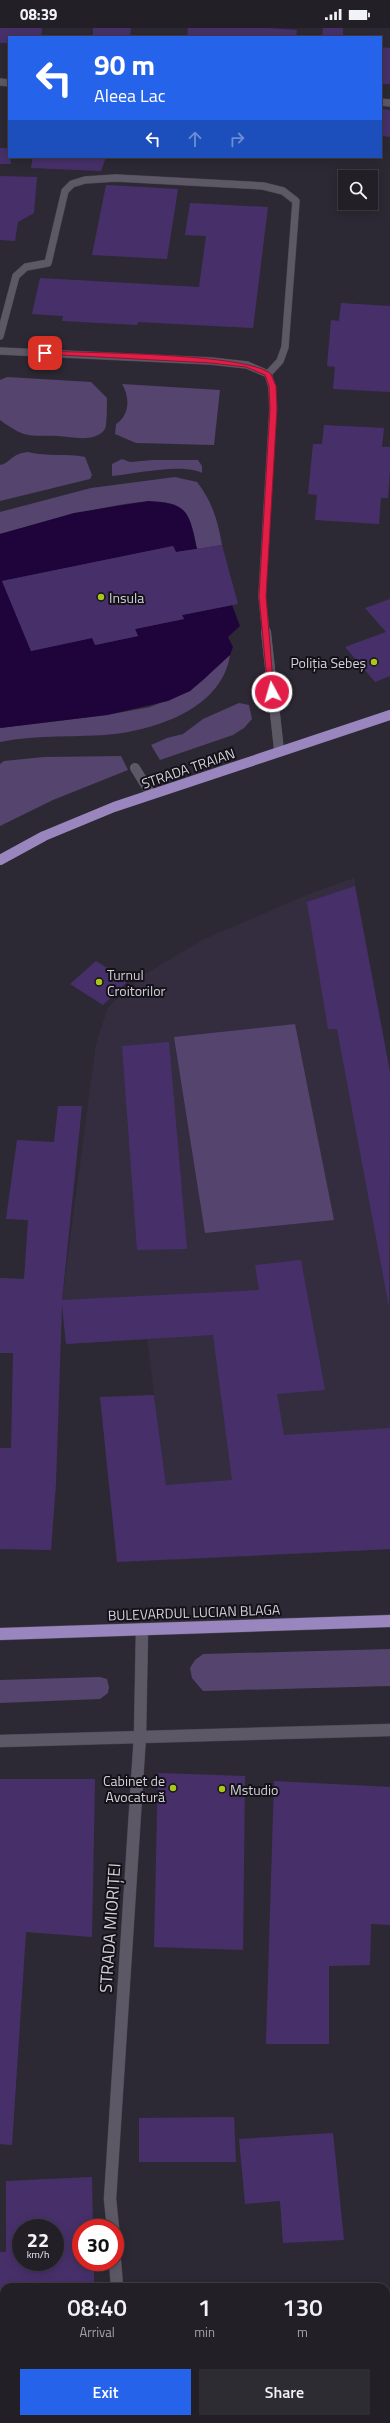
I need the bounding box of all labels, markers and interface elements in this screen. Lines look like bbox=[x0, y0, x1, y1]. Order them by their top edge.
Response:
text: 08:39 bbox=[20, 3, 57, 26]
text: 90 m bbox=[94, 43, 155, 86]
icon: left bbox=[28, 52, 80, 104]
text: Aleea Lac bbox=[94, 82, 166, 109]
icon: left bbox=[142, 128, 164, 150]
icon: ahead bbox=[184, 128, 206, 150]
icon: right bbox=[226, 128, 248, 150]
map controls bbox=[338, 170, 378, 210]
button: search bbox=[338, 170, 378, 210]
pin bbox=[28, 336, 62, 370]
icon: arrive bbox=[34, 342, 56, 364]
place label: Insula bbox=[109, 587, 144, 608]
marker: Insula bbox=[96, 592, 106, 602]
place label: Poliția Sebeș bbox=[290, 652, 366, 673]
marker: Poliția Sebeș bbox=[369, 657, 379, 667]
position arrow bbox=[251, 671, 293, 713]
street label: STRADA TRAIAN bbox=[138, 742, 238, 794]
place label: Turnul Croitorilor bbox=[107, 964, 166, 1001]
marker: Turnul Croitorilor bbox=[94, 977, 104, 987]
street label: BULEVARDUL LUCIAN BLAGA bbox=[107, 1598, 281, 1626]
place label: Cabinet de Avocatură bbox=[103, 1770, 165, 1807]
place label: Mstudio bbox=[230, 1779, 278, 1800]
marker: Cabinet de Avocatură bbox=[168, 1783, 178, 1793]
marker: Mstudio bbox=[217, 1784, 227, 1794]
street label: STRADA MIORIȚEI bbox=[92, 1862, 128, 1994]
speed limit sign: 30 bbox=[72, 2219, 124, 2271]
text: 22 bbox=[27, 2224, 49, 2255]
text: km/h bbox=[27, 2247, 49, 2262]
text: 08:40 bbox=[67, 2289, 127, 2325]
text: 1 bbox=[198, 2289, 211, 2325]
text: 130 bbox=[282, 2289, 323, 2325]
text: Arrival bbox=[79, 2322, 115, 2342]
text: min bbox=[194, 2322, 215, 2342]
text: m bbox=[297, 2322, 308, 2342]
button: Exit bbox=[20, 2369, 191, 2415]
button: Share bbox=[199, 2369, 370, 2415]

